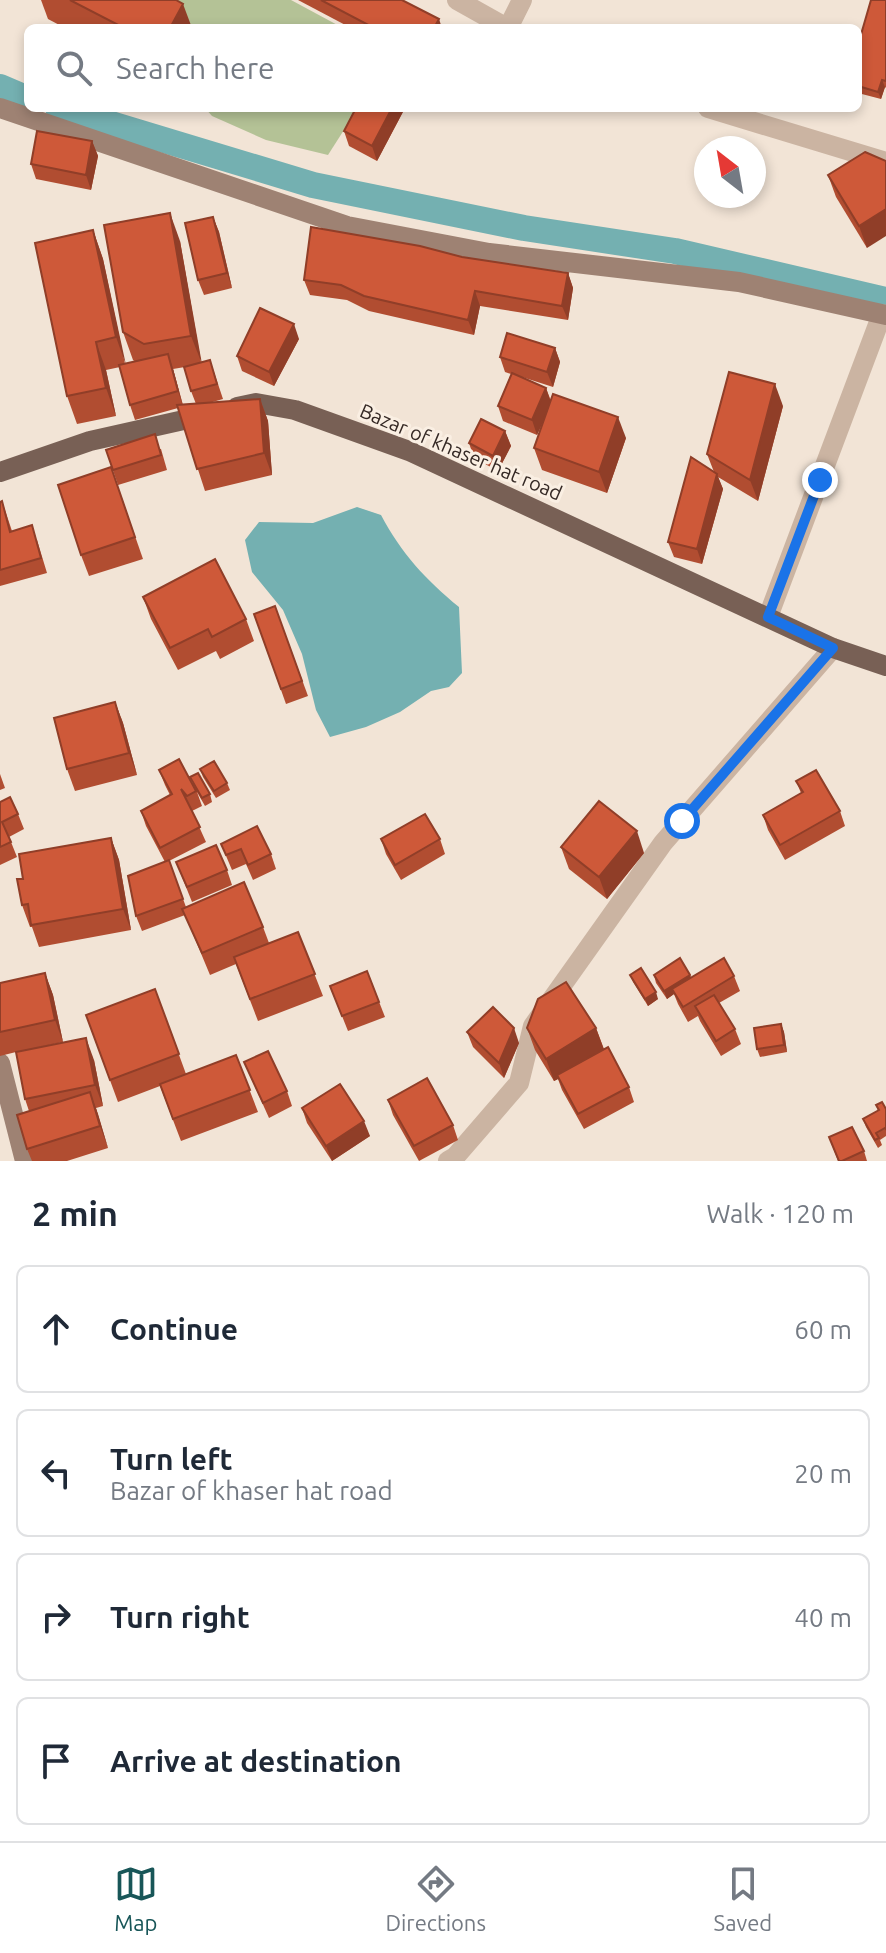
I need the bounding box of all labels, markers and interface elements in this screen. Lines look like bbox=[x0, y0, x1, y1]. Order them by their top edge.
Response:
search box bbox=[24, 24, 862, 112]
icon: search bbox=[52, 46, 96, 90]
text: Search here bbox=[116, 51, 275, 85]
north arrow bbox=[694, 136, 766, 208]
street label: Bazar of khaser hat road bbox=[357, 398, 566, 505]
route end bbox=[802, 462, 838, 498]
route start bbox=[664, 803, 700, 839]
text: 2 min bbox=[32, 1194, 118, 1232]
text: Walk · 120 m bbox=[706, 1199, 854, 1228]
icon: ahead bbox=[34, 1307, 78, 1351]
text: Continue bbox=[110, 1312, 238, 1346]
text: 60 m bbox=[794, 1315, 852, 1344]
text: Turn left bbox=[110, 1442, 232, 1476]
icon: left bbox=[34, 1451, 78, 1495]
text: 20 m bbox=[794, 1459, 852, 1488]
text: Bazar of khaser hat road bbox=[110, 1476, 393, 1505]
icon: right bbox=[34, 1595, 78, 1639]
text: Turn right bbox=[110, 1600, 250, 1634]
text: 40 m bbox=[794, 1603, 852, 1632]
icon: arrive bbox=[34, 1739, 78, 1783]
text: Arrive at destination bbox=[110, 1744, 402, 1778]
tab: Map bbox=[114, 1862, 158, 1935]
tab: Directions bbox=[385, 1862, 486, 1935]
tab: Saved bbox=[714, 1862, 772, 1935]

